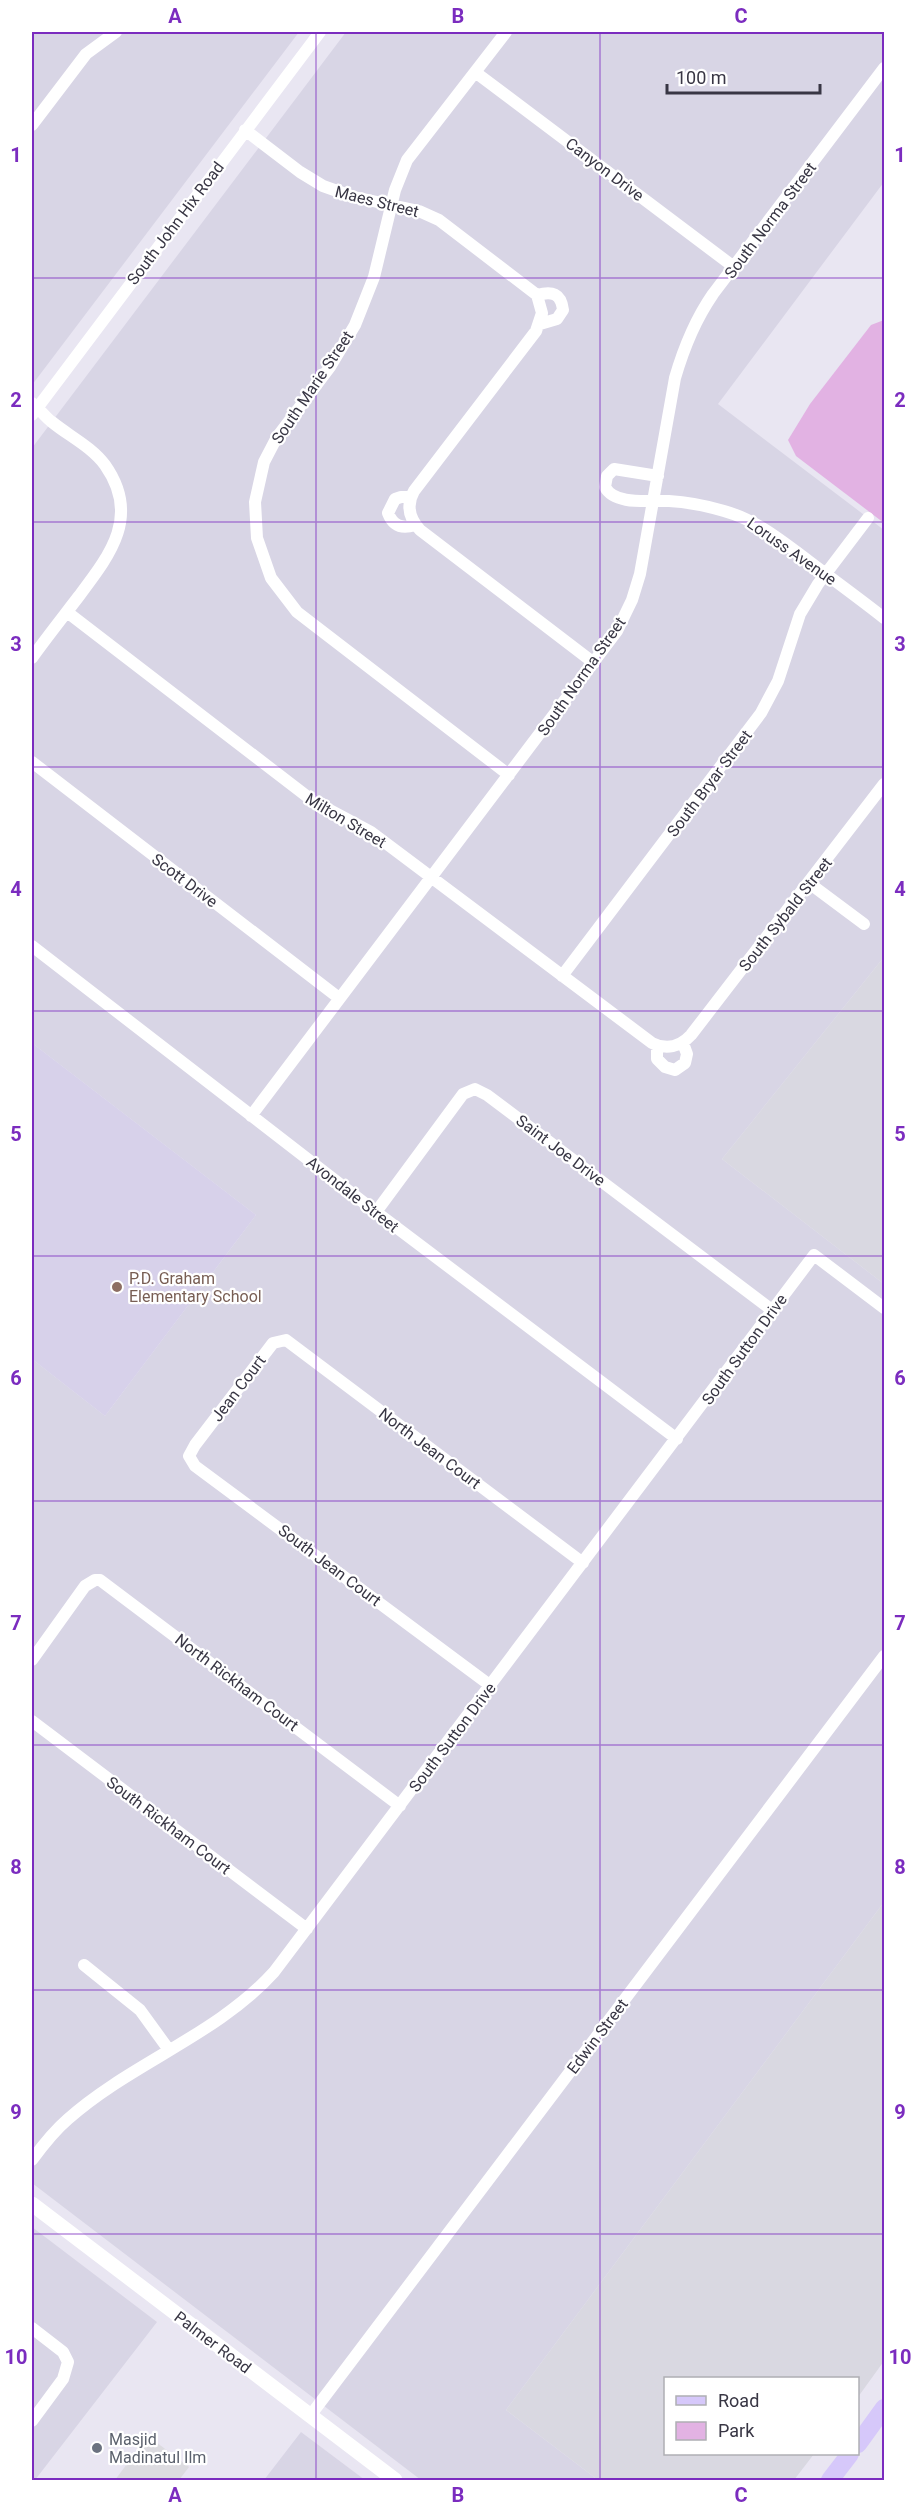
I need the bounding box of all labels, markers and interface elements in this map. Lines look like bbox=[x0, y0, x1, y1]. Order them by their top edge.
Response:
text: A bbox=[168, 4, 182, 28]
text: B bbox=[452, 4, 464, 28]
text: C bbox=[734, 4, 748, 28]
scale bar bbox=[667, 57, 820, 95]
text: 100 m bbox=[676, 67, 727, 88]
street label: Canyon Drive bbox=[562, 134, 648, 205]
text: 1 bbox=[10, 143, 22, 167]
text: 1 bbox=[894, 143, 906, 167]
street label: South John Hix Road bbox=[123, 158, 228, 288]
street label: South Norma Street bbox=[721, 159, 820, 282]
street label: Maes Street bbox=[333, 182, 421, 221]
street label: South Marie Street bbox=[268, 327, 357, 447]
text: 2 bbox=[10, 388, 22, 412]
text: 2 bbox=[894, 388, 906, 412]
street label: Loruss Avenue bbox=[743, 514, 840, 589]
street label: South Norma Street bbox=[533, 613, 629, 739]
text: 3 bbox=[10, 632, 22, 656]
text: 3 bbox=[894, 632, 906, 656]
street label: South Bryar Street bbox=[663, 726, 756, 840]
street label: Milton Street bbox=[302, 789, 390, 852]
street label: Scott Drive bbox=[148, 850, 221, 911]
street label: South Sybald Street bbox=[735, 854, 836, 975]
text: 4 bbox=[10, 877, 22, 901]
text: 4 bbox=[894, 877, 906, 901]
street label: Saint Joe Drive bbox=[512, 1111, 609, 1190]
text: 5 bbox=[10, 1122, 22, 1146]
text: 5 bbox=[894, 1122, 906, 1146]
street label: Avondale Street bbox=[303, 1152, 403, 1236]
place label: P.D. Graham Elementary School bbox=[129, 1269, 262, 1306]
marker: P.D. Graham Elementary School bbox=[110, 1280, 124, 1294]
street label: South Sutton Drive bbox=[698, 1290, 791, 1408]
street label: Jean Court bbox=[207, 1351, 270, 1425]
text: 6 bbox=[10, 1366, 22, 1390]
text: 6 bbox=[894, 1366, 906, 1390]
street label: North Jean Court bbox=[375, 1404, 484, 1493]
street label: South Jean Court bbox=[275, 1521, 385, 1610]
text: 7 bbox=[10, 1611, 22, 1635]
text: 7 bbox=[894, 1611, 906, 1635]
street label: North Rickham Court bbox=[171, 1630, 302, 1735]
street label: South Sutton Drive bbox=[405, 1679, 500, 1796]
street label: South Rickham Court bbox=[103, 1772, 235, 1878]
text: 8 bbox=[10, 1855, 22, 1879]
text: 8 bbox=[894, 1855, 906, 1879]
street label: Edwin Street bbox=[563, 1995, 632, 2078]
text: 9 bbox=[10, 2100, 22, 2124]
text: 9 bbox=[894, 2100, 906, 2124]
street label: Palmer Road bbox=[171, 2307, 255, 2377]
text: 10 bbox=[5, 2345, 27, 2369]
text: 10 bbox=[889, 2345, 911, 2369]
legend bbox=[664, 2377, 859, 2455]
text: Road bbox=[718, 2390, 759, 2411]
text: Park bbox=[718, 2420, 755, 2441]
place label: Masjid Madinatul Ilm bbox=[109, 2430, 206, 2467]
marker: Masjid Madinatul Ilm bbox=[90, 2441, 104, 2455]
text: A bbox=[168, 2483, 182, 2507]
text: B bbox=[452, 2483, 464, 2507]
text: C bbox=[734, 2483, 748, 2507]

